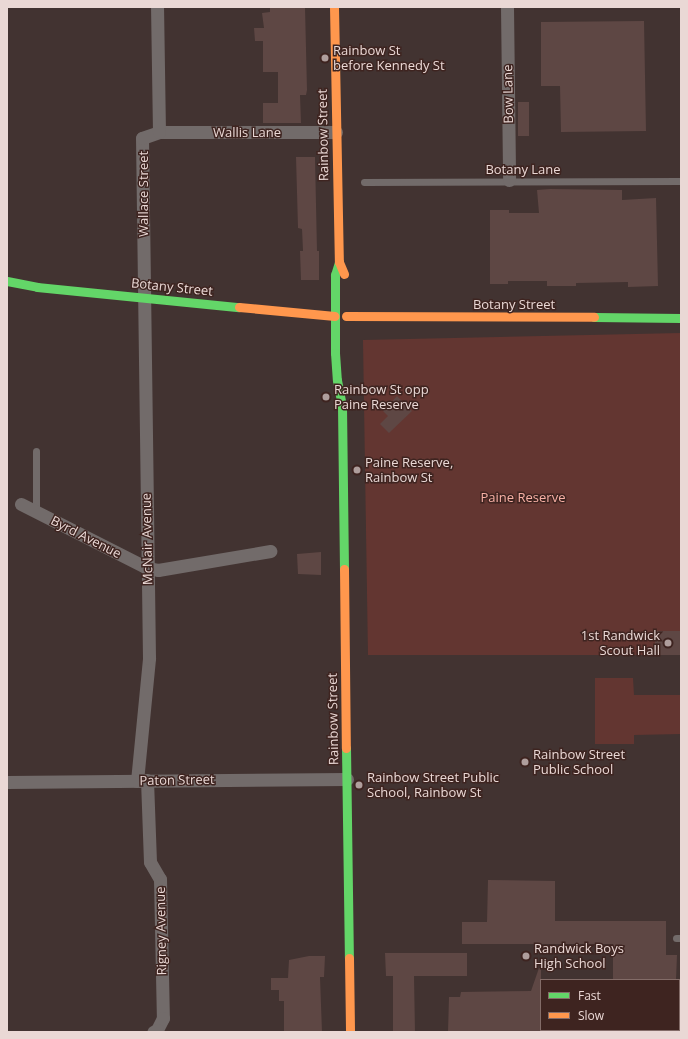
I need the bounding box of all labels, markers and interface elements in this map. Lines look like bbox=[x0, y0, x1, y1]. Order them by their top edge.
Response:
place label: Rainbow St before Kennedy St bbox=[333, 43, 445, 74]
marker: Rainbow St before Kennedy St bbox=[320, 53, 330, 63]
street label: Bow Lane bbox=[500, 64, 516, 124]
street label: Rainbow Street bbox=[314, 89, 332, 181]
street label: Wallis Lane bbox=[213, 124, 281, 140]
street label: Wallace Street bbox=[135, 151, 151, 237]
street label: Botany Lane bbox=[485, 161, 561, 177]
street label: Botany Street bbox=[130, 275, 214, 299]
street label: Botany Street bbox=[473, 296, 555, 312]
place label: Rainbow St opp Paine Reserve bbox=[334, 382, 429, 413]
marker: Rainbow St opp Paine Reserve bbox=[321, 392, 331, 402]
place label: Paine Reserve, Rainbow St bbox=[365, 455, 453, 486]
marker: Paine Reserve, Rainbow St bbox=[352, 465, 362, 475]
park label: Paine Reserve bbox=[481, 489, 565, 505]
street label: McNair Avenue bbox=[138, 493, 156, 585]
street label: Byrd Avenue bbox=[48, 513, 124, 561]
place label: 1st Randwick Scout Hall bbox=[581, 628, 660, 659]
marker: 1st Randwick Scout Hall bbox=[663, 638, 673, 648]
street label: Rainbow Street bbox=[324, 673, 342, 765]
place label: Rainbow Street Public School bbox=[533, 747, 625, 778]
marker: Rainbow Street Public School bbox=[520, 757, 530, 767]
place label: Rainbow Street Public School, Rainbow St bbox=[367, 770, 499, 801]
street label: Paton Street bbox=[139, 772, 215, 788]
marker: Rainbow Street Public School, Rainbow St bbox=[354, 780, 364, 790]
street label: Rigney Avenue bbox=[152, 886, 170, 976]
place label: Randwick Boys High School bbox=[534, 941, 624, 972]
marker: Randwick Boys High School bbox=[521, 951, 531, 961]
legend bbox=[540, 979, 680, 1031]
text: Fast bbox=[578, 987, 601, 1004]
text: Slow bbox=[578, 1007, 604, 1024]

